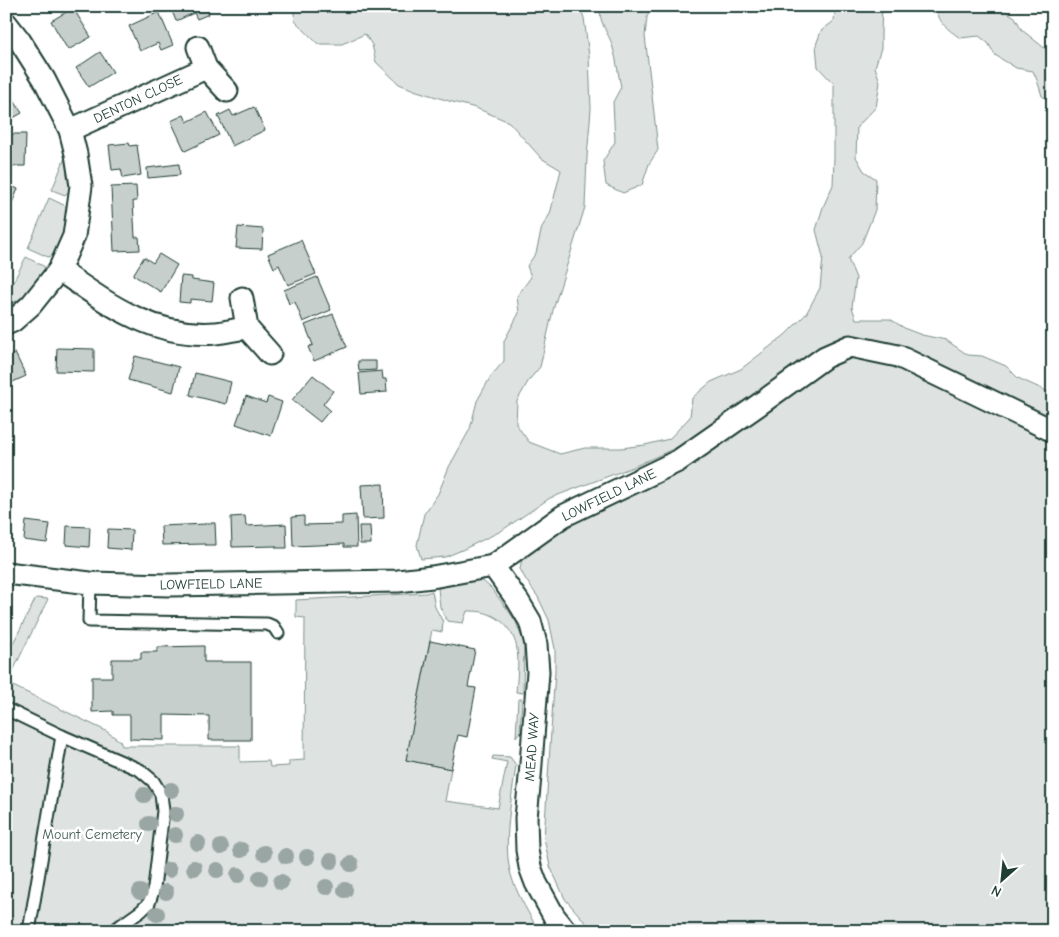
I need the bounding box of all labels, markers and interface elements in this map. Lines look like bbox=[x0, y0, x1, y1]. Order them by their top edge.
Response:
street label: DENTON CLOSE bbox=[91, 71, 185, 127]
street label: LOWFIELD LANE bbox=[559, 465, 659, 525]
street label: LOWFIELD LANE bbox=[160, 575, 262, 593]
street label: MEAD WAY bbox=[521, 711, 543, 782]
park label: Mount Cemetery bbox=[42, 826, 142, 843]
north arrow bbox=[976, 854, 1026, 904]
text: N bbox=[988, 881, 1004, 901]

